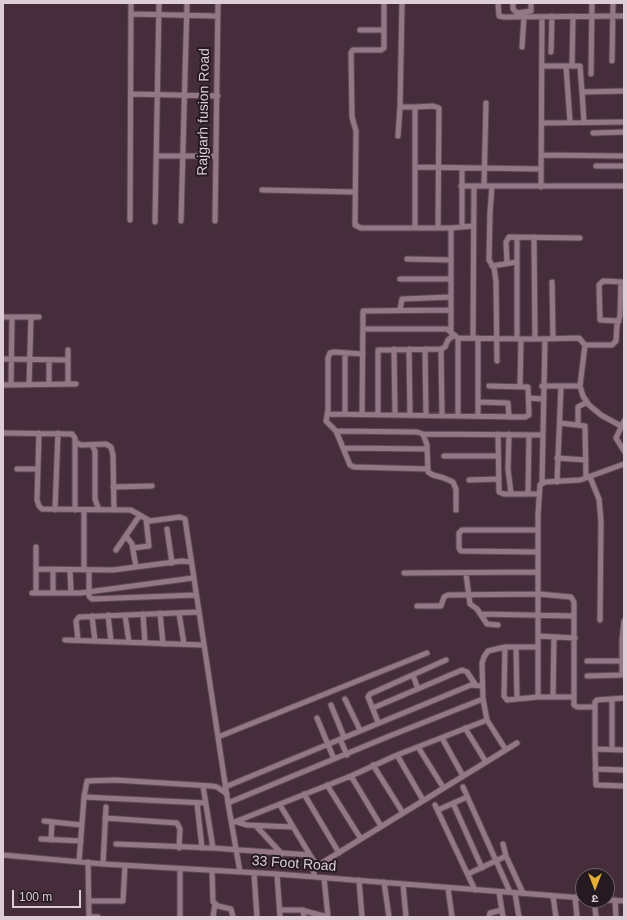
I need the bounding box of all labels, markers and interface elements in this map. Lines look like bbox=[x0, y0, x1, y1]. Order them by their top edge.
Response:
street label: Rajgarh fusion Road bbox=[194, 48, 214, 176]
street label: 33 Foot Road bbox=[251, 853, 337, 875]
north arrow bbox=[575, 868, 615, 908]
scale bar bbox=[14, 882, 83, 908]
text: 100 m bbox=[19, 890, 52, 904]
text: उ bbox=[592, 893, 598, 905]

